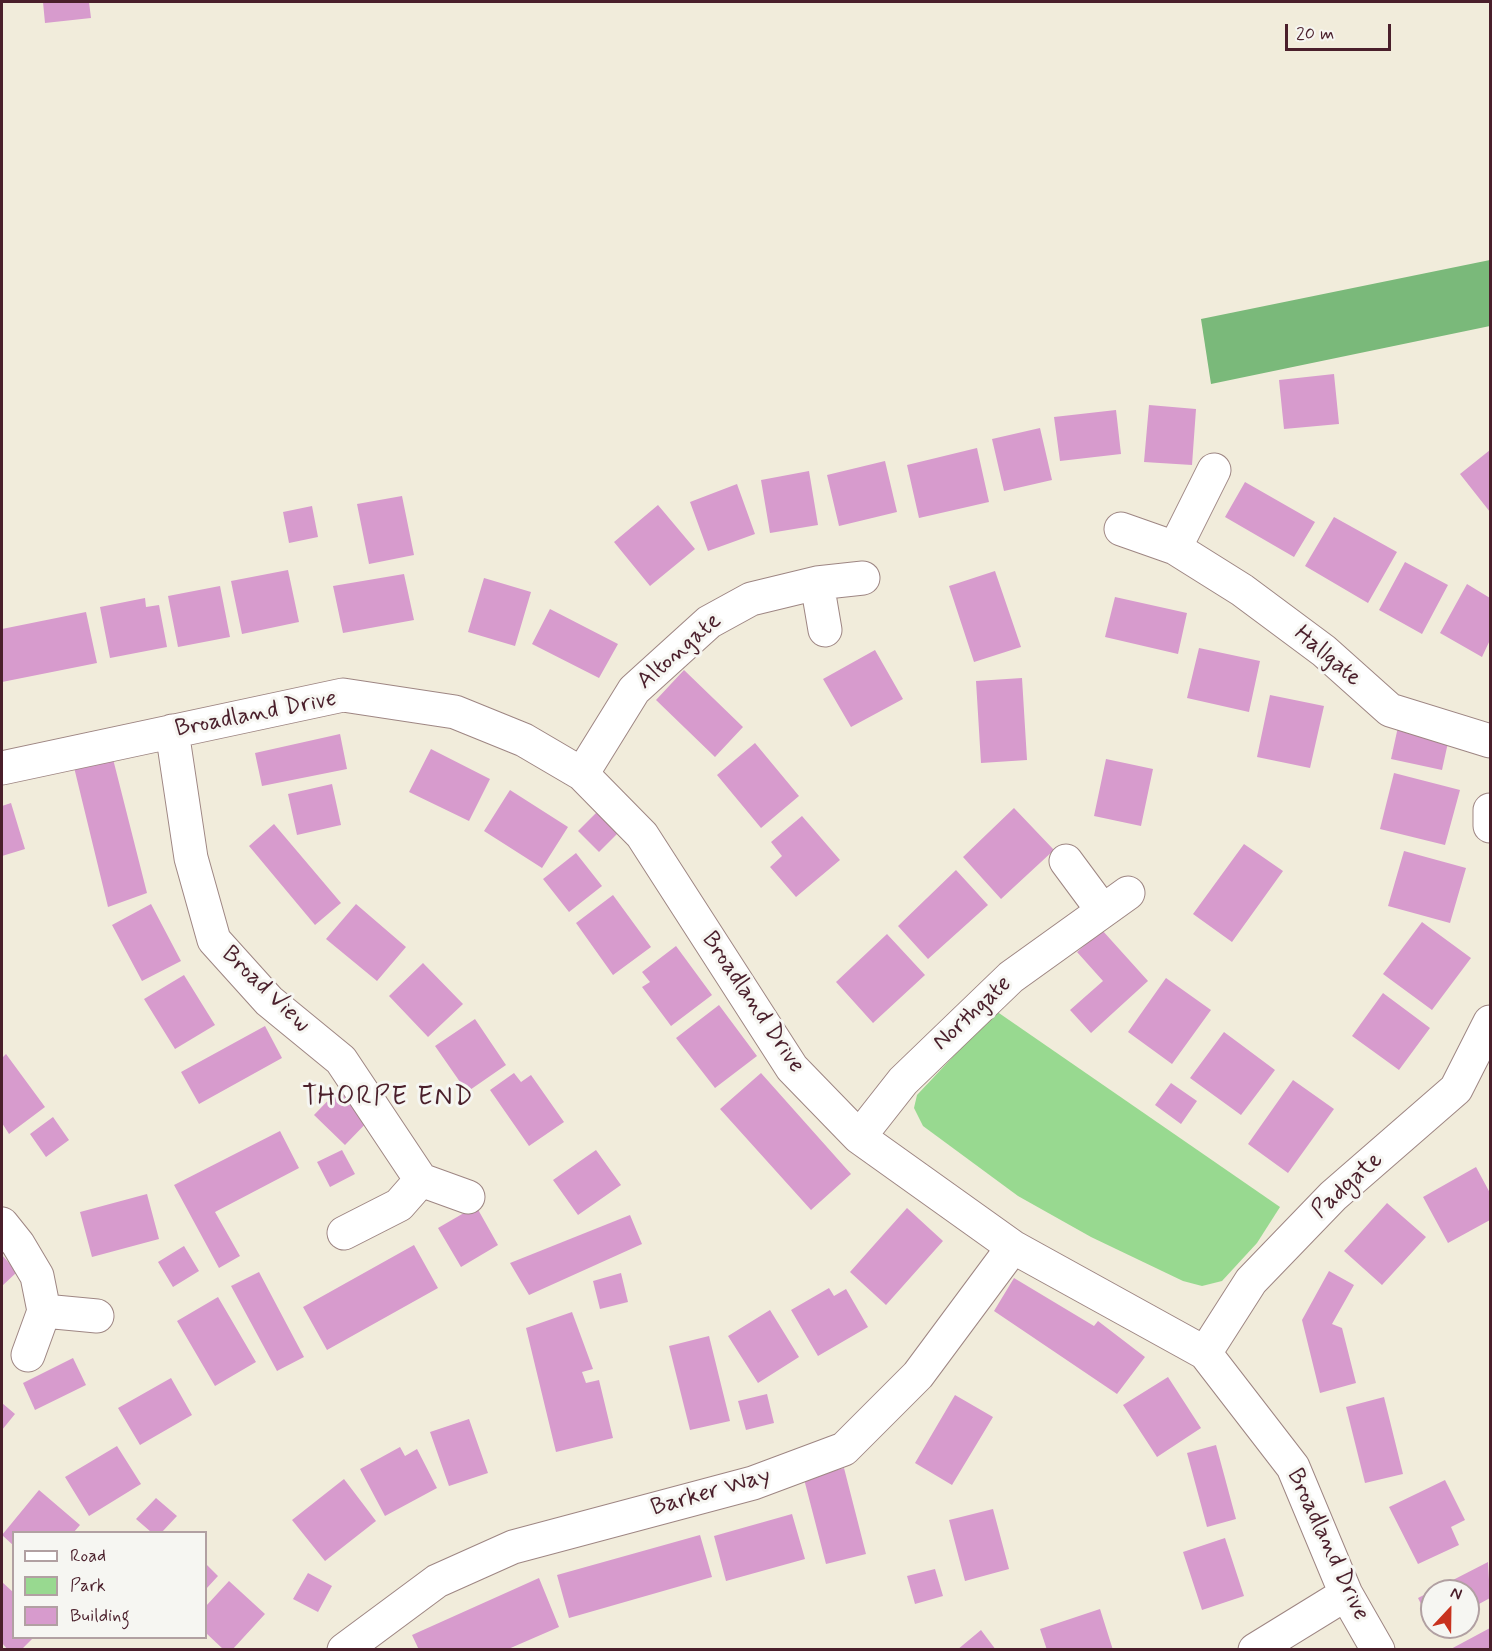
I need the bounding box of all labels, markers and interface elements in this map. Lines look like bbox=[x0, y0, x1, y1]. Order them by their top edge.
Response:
scale bar bbox=[1288, 12, 1394, 50]
text: 20 m bbox=[1296, 22, 1334, 46]
street label: Altongate bbox=[632, 607, 728, 697]
street label: Hallgate bbox=[1287, 620, 1367, 694]
street label: Broadland Drive bbox=[173, 685, 339, 745]
street label: Broadland Drive bbox=[694, 927, 810, 1079]
street label: Broad View bbox=[215, 941, 315, 1039]
street label: Northgate bbox=[928, 970, 1018, 1058]
district label: THORPE END bbox=[301, 1082, 475, 1114]
street label: Padgate bbox=[1306, 1147, 1390, 1225]
street label: Barker Way bbox=[648, 1462, 774, 1524]
street label: Broadland Drive bbox=[1279, 1465, 1375, 1625]
legend bbox=[12, 1531, 207, 1639]
text: Road bbox=[70, 1544, 106, 1568]
text: Park bbox=[70, 1574, 106, 1598]
north arrow bbox=[1420, 1579, 1480, 1639]
text: N bbox=[1447, 1582, 1465, 1605]
text: Building bbox=[70, 1604, 130, 1628]

